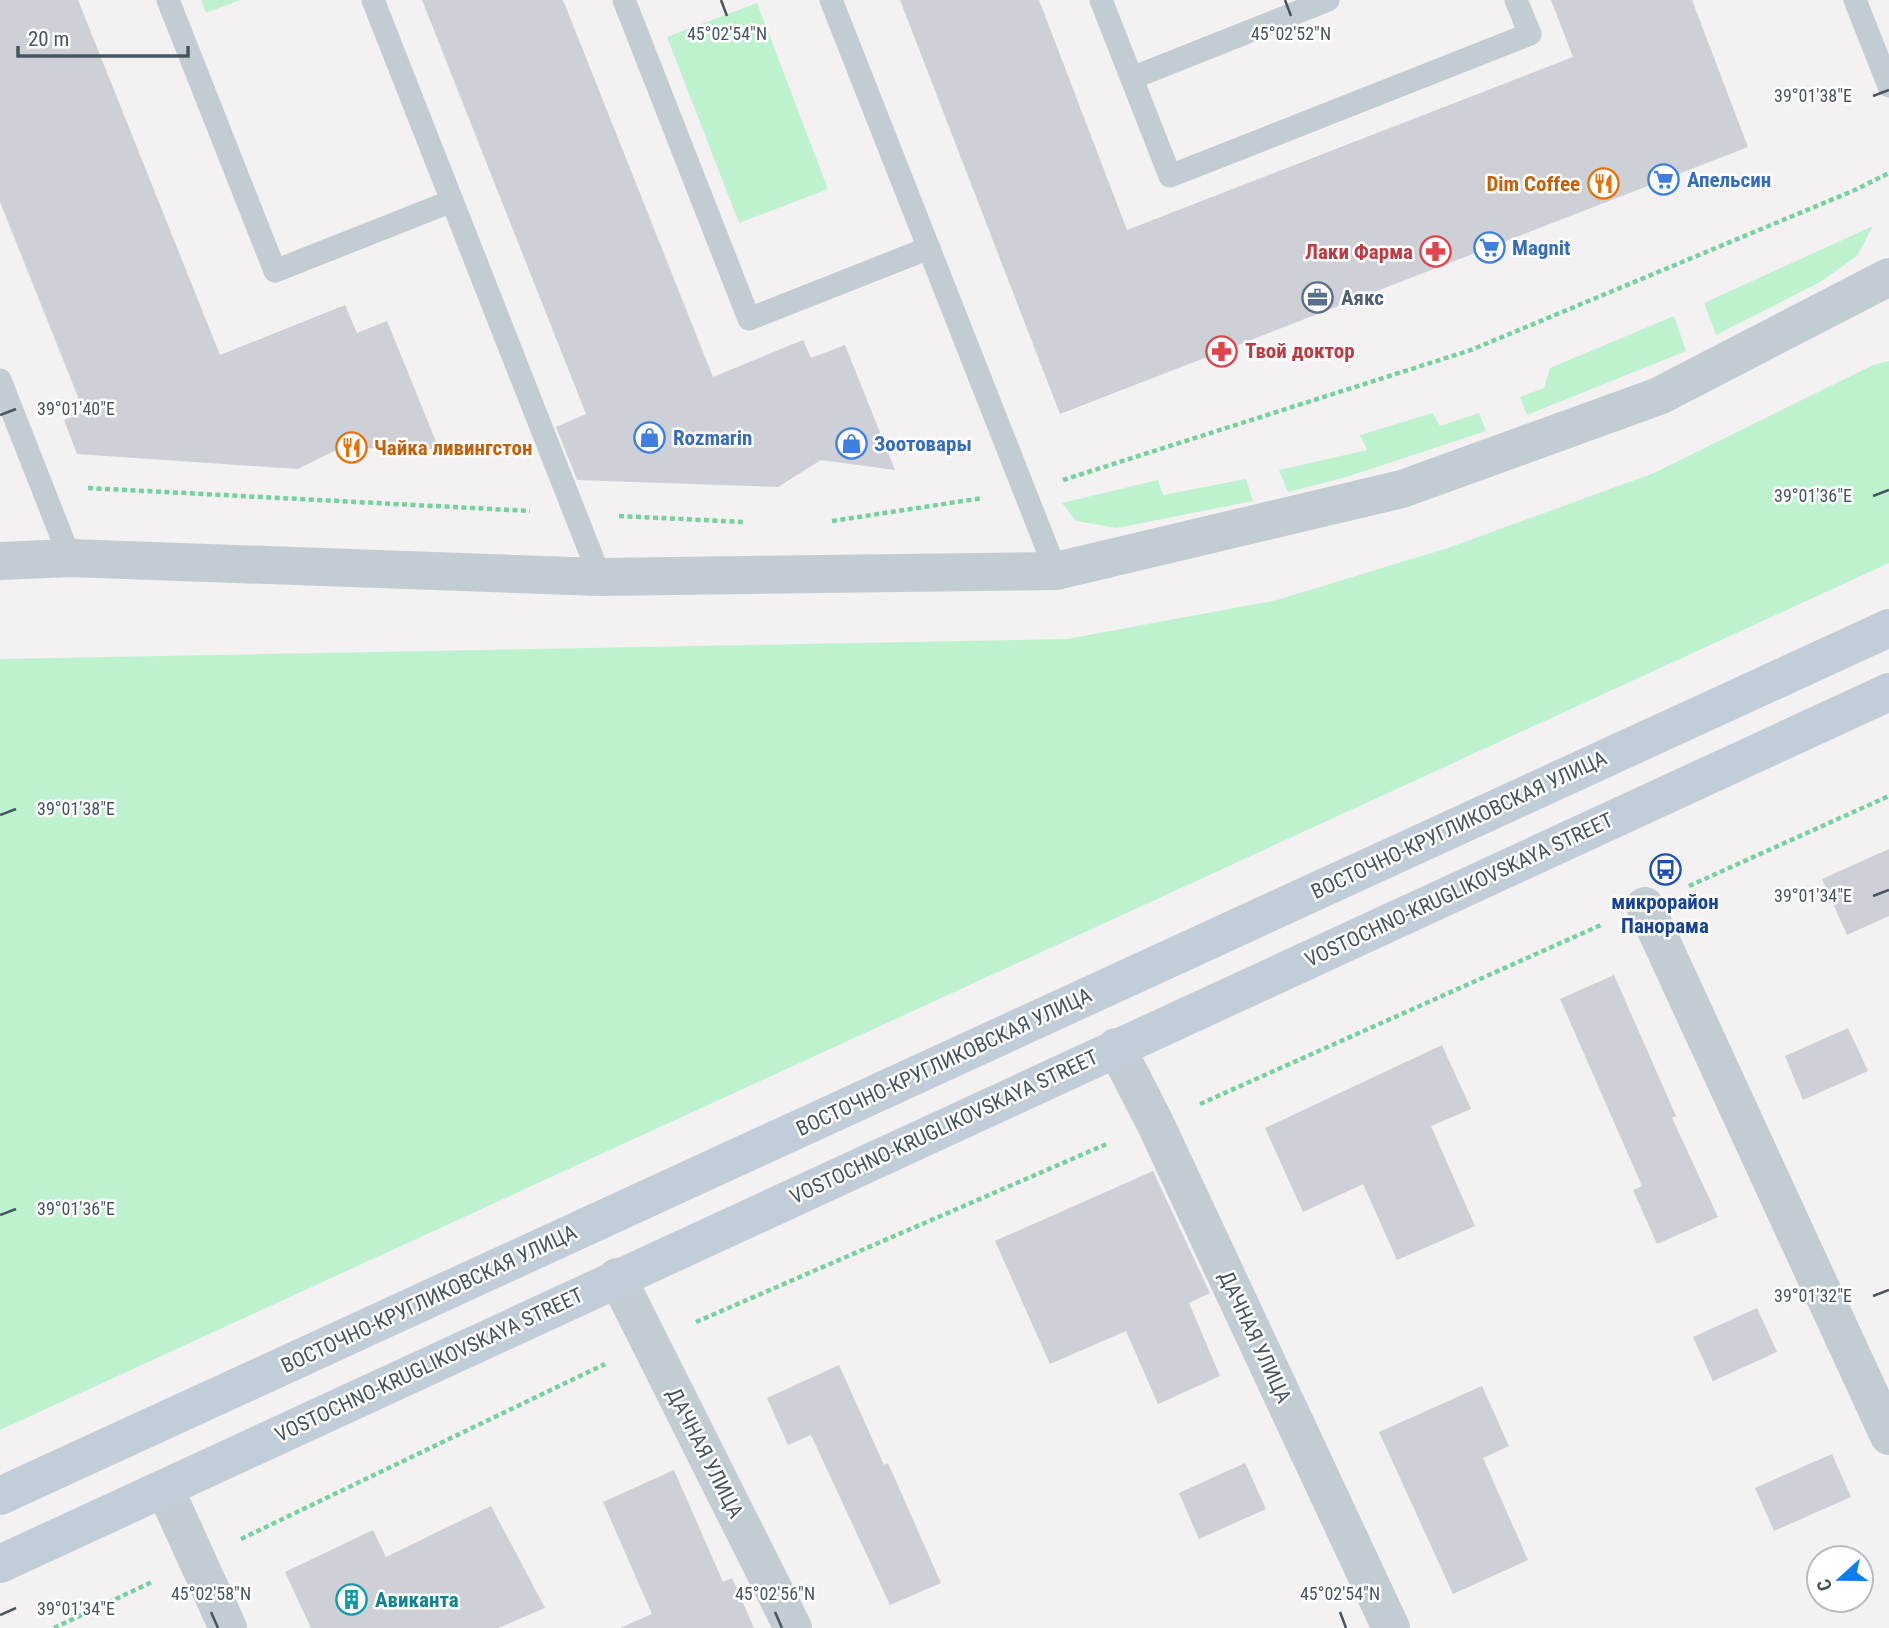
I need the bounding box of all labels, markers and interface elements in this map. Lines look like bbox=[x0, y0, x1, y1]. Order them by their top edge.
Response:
scale bar bbox=[18, 14, 187, 58]
text: 45°02'54"N bbox=[687, 23, 767, 44]
text: 45°02'52"N bbox=[1251, 23, 1331, 44]
text: 20 m bbox=[28, 27, 69, 51]
text: 39°01'38"E bbox=[1774, 85, 1852, 106]
supermarket icon: Апельсин bbox=[1647, 163, 1681, 197]
restaurant icon: Dim Coffee bbox=[1586, 167, 1620, 201]
place label: Апельсин bbox=[1687, 168, 1771, 192]
place label: Dim Coffee bbox=[1486, 172, 1580, 196]
supermarket icon: Magnit bbox=[1472, 231, 1506, 265]
pharmacy icon: Лаки Фарма bbox=[1419, 235, 1453, 269]
place label: Magnit bbox=[1512, 236, 1570, 260]
place label: Лаки Фарма bbox=[1305, 240, 1413, 264]
office icon: Аякс bbox=[1301, 281, 1335, 315]
place label: Аякс bbox=[1341, 286, 1384, 310]
pharmacy icon: Твой доктор bbox=[1205, 334, 1239, 368]
place label: Твой доктор bbox=[1245, 339, 1355, 363]
text: 39°01'40"E bbox=[37, 398, 115, 419]
shop icon: Rozmarin bbox=[633, 421, 667, 455]
place label: Rozmarin bbox=[673, 426, 752, 450]
shop icon: Зоотовары bbox=[834, 427, 868, 461]
restaurant icon: Чайка ливингстон bbox=[334, 431, 368, 465]
place label: Зоотовары bbox=[874, 432, 972, 456]
place label: Чайка ливингстон bbox=[374, 436, 532, 460]
text: 39°01'36"E bbox=[1774, 485, 1852, 506]
street label: ВОСТОЧНО-КРУГЛИКОВСКАЯ УЛИЦА bbox=[1308, 746, 1610, 904]
text: 39°01'38"E bbox=[37, 798, 115, 819]
street label: VOSTOCHNO-KRUGLIKOVSKAYA STREET bbox=[1301, 808, 1617, 972]
bus stop icon: микрорайон Панорама bbox=[1648, 853, 1682, 887]
text: 39°01'34"E bbox=[1774, 885, 1852, 906]
place label: микрорайон Панорама bbox=[1611, 890, 1719, 938]
street label: ВОСТОЧНО-КРУГЛИКОВСКАЯ УЛИЦА bbox=[793, 983, 1095, 1141]
street label: VOSTOCHNO-KRUGLIKOVSKAYA STREET bbox=[786, 1045, 1102, 1209]
text: 39°01'36"E bbox=[37, 1198, 115, 1219]
street label: ВОСТОЧНО-КРУГЛИКОВСКАЯ УЛИЦА bbox=[278, 1220, 580, 1378]
street label: ДАЧНАЯ УЛИЦА bbox=[1214, 1267, 1296, 1407]
street label: VOSTOCHNO-KRUGLIKOVSKAYA STREET bbox=[271, 1283, 587, 1447]
text: 39°01'32"E bbox=[1774, 1285, 1852, 1306]
street label: ДАЧНАЯ УЛИЦА bbox=[662, 1384, 748, 1522]
north arrow bbox=[1805, 1544, 1875, 1614]
text: С bbox=[1812, 1576, 1837, 1594]
text: 45°02'58"N bbox=[171, 1583, 251, 1604]
building icon: Авиканта bbox=[335, 1583, 369, 1617]
text: 45°02'56"N bbox=[735, 1583, 815, 1604]
text: 45°02'54"N bbox=[1300, 1583, 1380, 1604]
place label: Авиканта bbox=[375, 1588, 459, 1612]
text: 39°01'34"E bbox=[37, 1598, 115, 1619]

